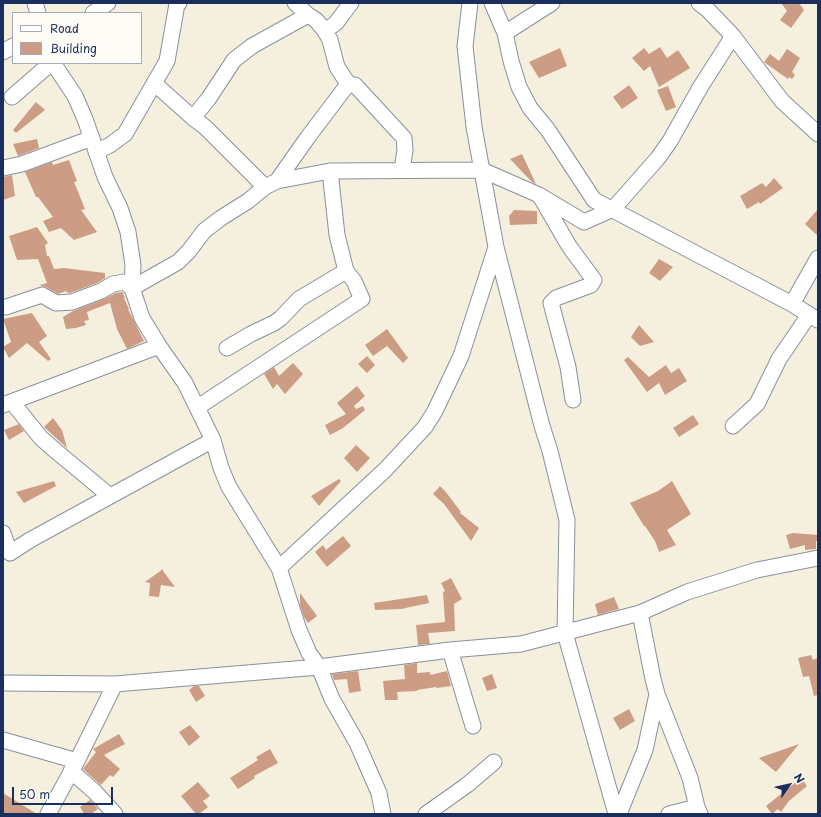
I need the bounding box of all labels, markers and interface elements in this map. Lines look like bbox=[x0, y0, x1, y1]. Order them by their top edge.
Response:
legend bbox=[12, 12, 142, 64]
text: Road bbox=[50, 19, 79, 37]
text: Building bbox=[50, 39, 97, 57]
north arrow bbox=[769, 765, 809, 805]
text: N bbox=[790, 770, 809, 786]
scale bar bbox=[14, 779, 115, 805]
text: 50 m bbox=[19, 785, 50, 803]

